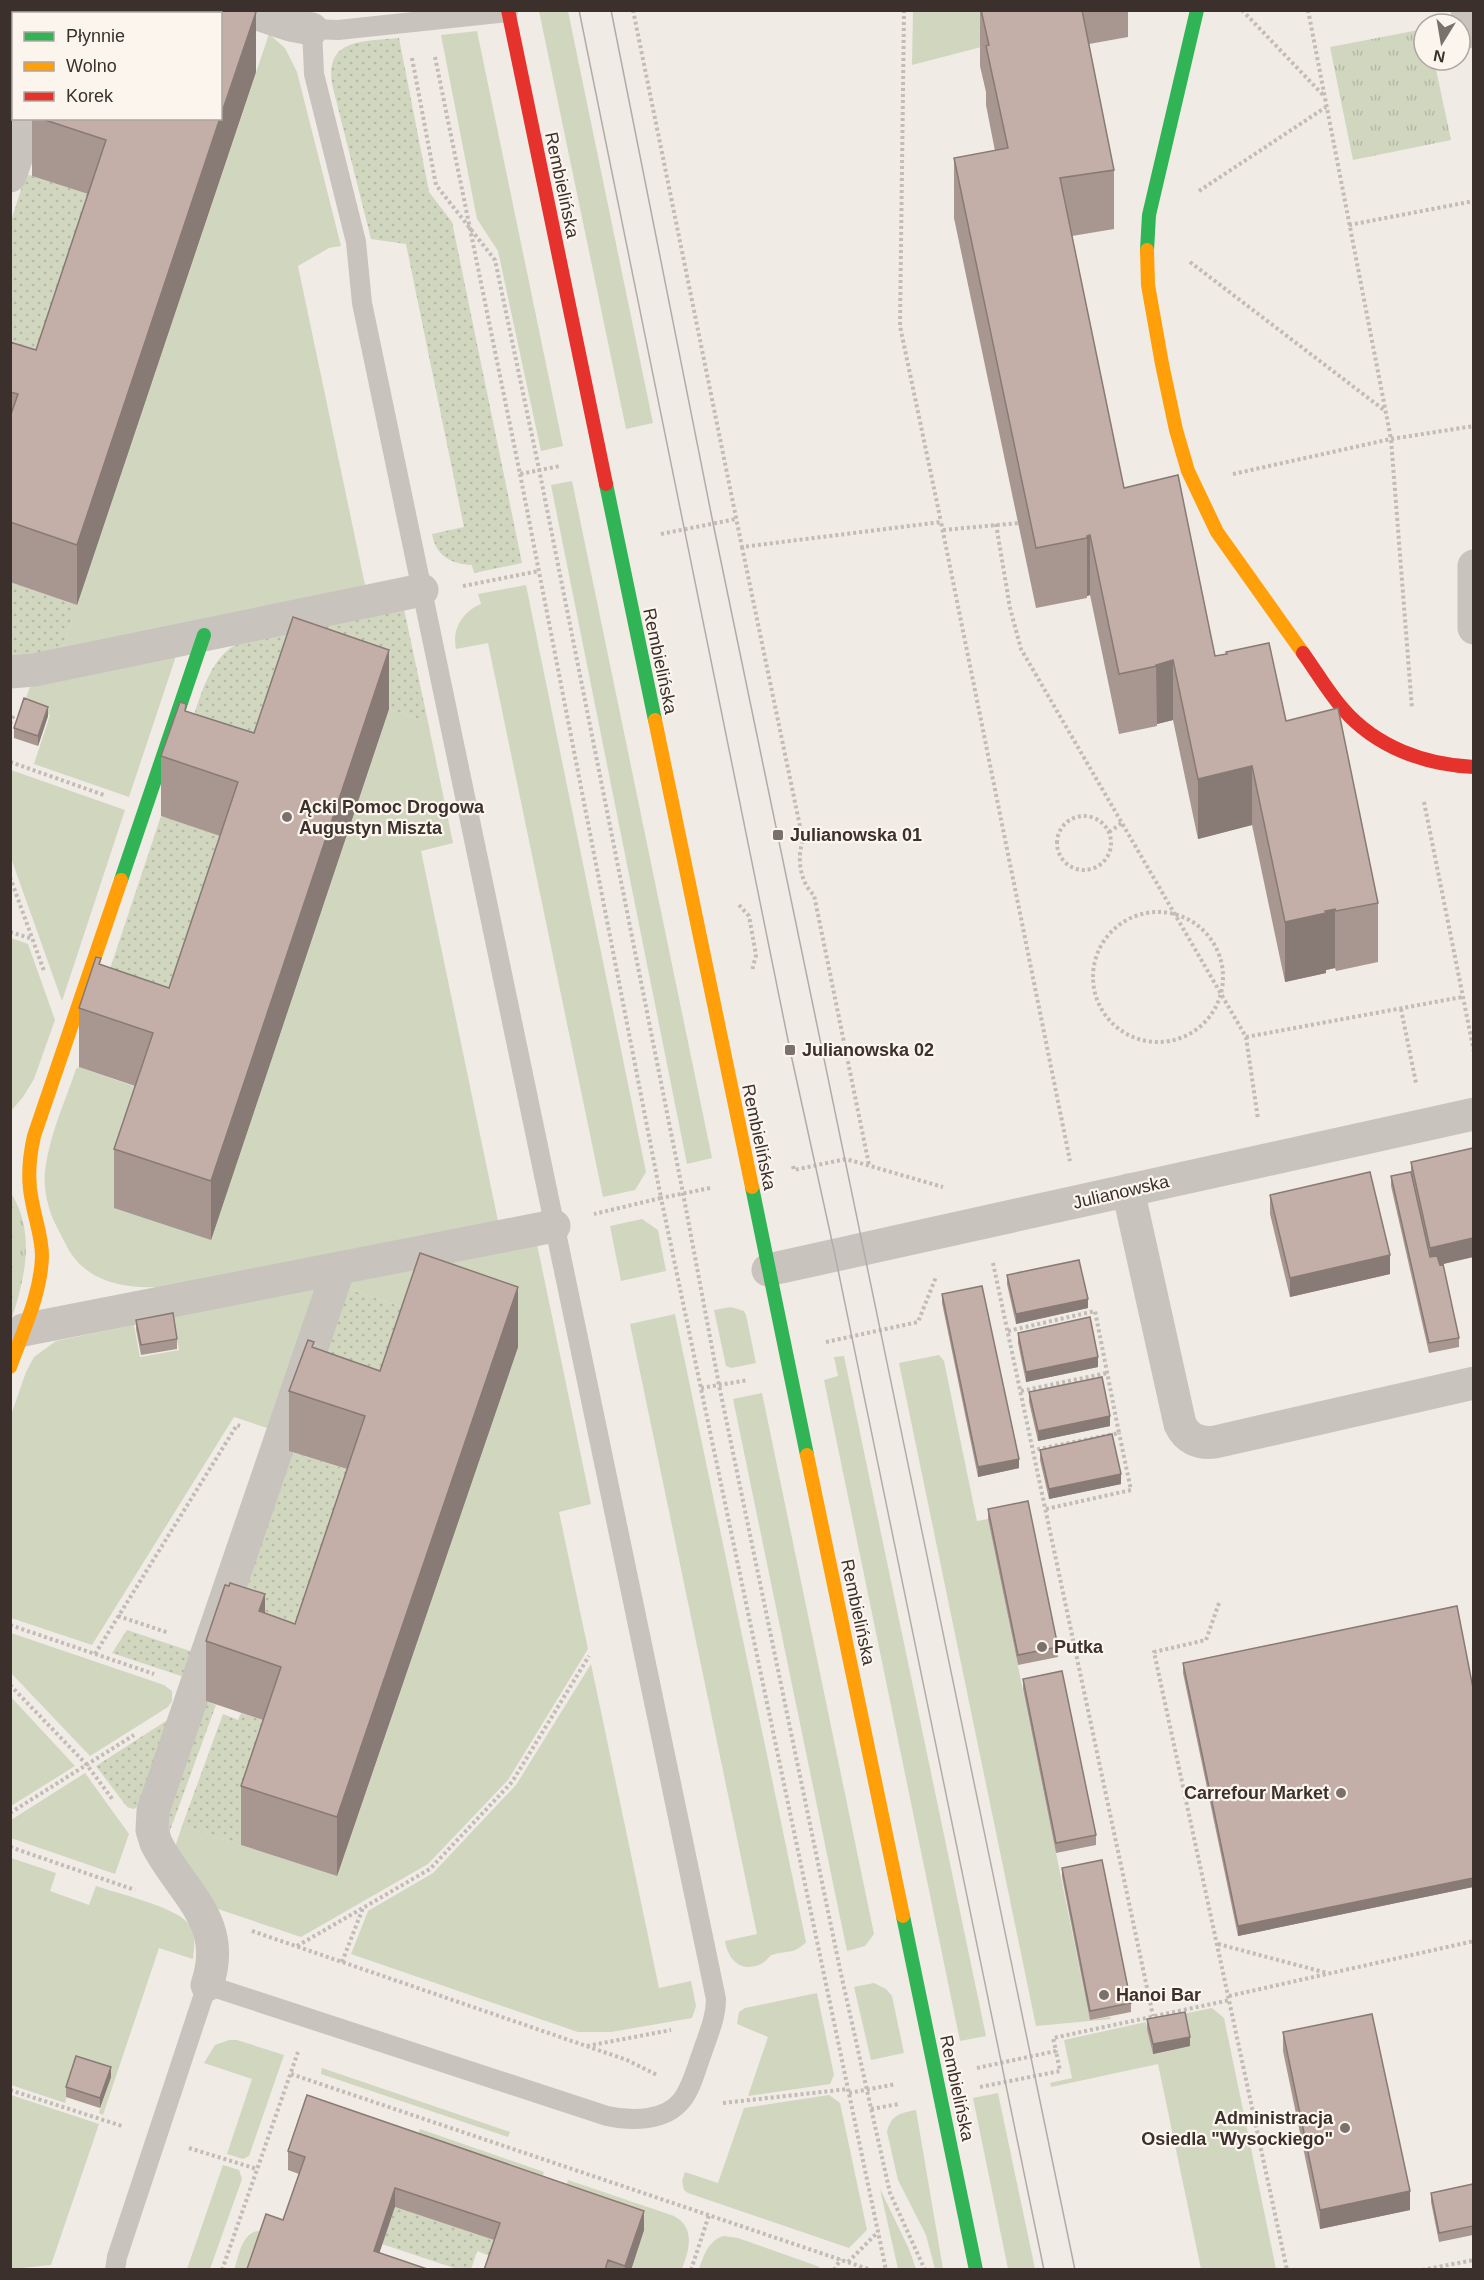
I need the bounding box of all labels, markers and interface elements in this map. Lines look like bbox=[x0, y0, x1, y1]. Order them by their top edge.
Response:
legend bbox=[12, 12, 222, 120]
north arrow bbox=[1412, 12, 1472, 72]
text: Płynnie bbox=[66, 26, 125, 46]
text: N bbox=[1432, 47, 1447, 66]
text: Wolno bbox=[66, 56, 117, 76]
text: Korek bbox=[66, 86, 114, 106]
street label: Rembielińska bbox=[541, 130, 583, 241]
street label: Rembielińska bbox=[639, 606, 681, 717]
place label: Ącki Pomoc Drogowa Augustyn Miszta bbox=[299, 797, 485, 838]
marker: Ącki Pomoc Drogowa Augustyn Miszta bbox=[280, 810, 294, 824]
place label: Julianowska 01 bbox=[790, 825, 922, 845]
marker: Julianowska 01 bbox=[771, 828, 785, 842]
place label: Julianowska 02 bbox=[802, 1040, 934, 1060]
marker: Julianowska 02 bbox=[783, 1043, 797, 1057]
street label: Rembielińska bbox=[738, 1082, 780, 1193]
street label: Julianowska bbox=[1071, 1171, 1172, 1213]
street label: Rembielińska bbox=[837, 1557, 879, 1668]
place label: Putka bbox=[1054, 1637, 1104, 1657]
marker: Putka bbox=[1035, 1640, 1049, 1654]
place label: Carrefour Market bbox=[1184, 1783, 1329, 1803]
marker: Carrefour Market bbox=[1334, 1786, 1348, 1800]
place label: Hanoi Bar bbox=[1116, 1985, 1201, 2005]
marker: Hanoi Bar bbox=[1097, 1988, 1111, 2002]
street label: Rembielińska bbox=[936, 2033, 978, 2144]
place label: Administracja Osiedla "Wysockiego" bbox=[1141, 2108, 1334, 2149]
marker: Administracja Osiedla "Wysockiego" bbox=[1338, 2121, 1352, 2135]

